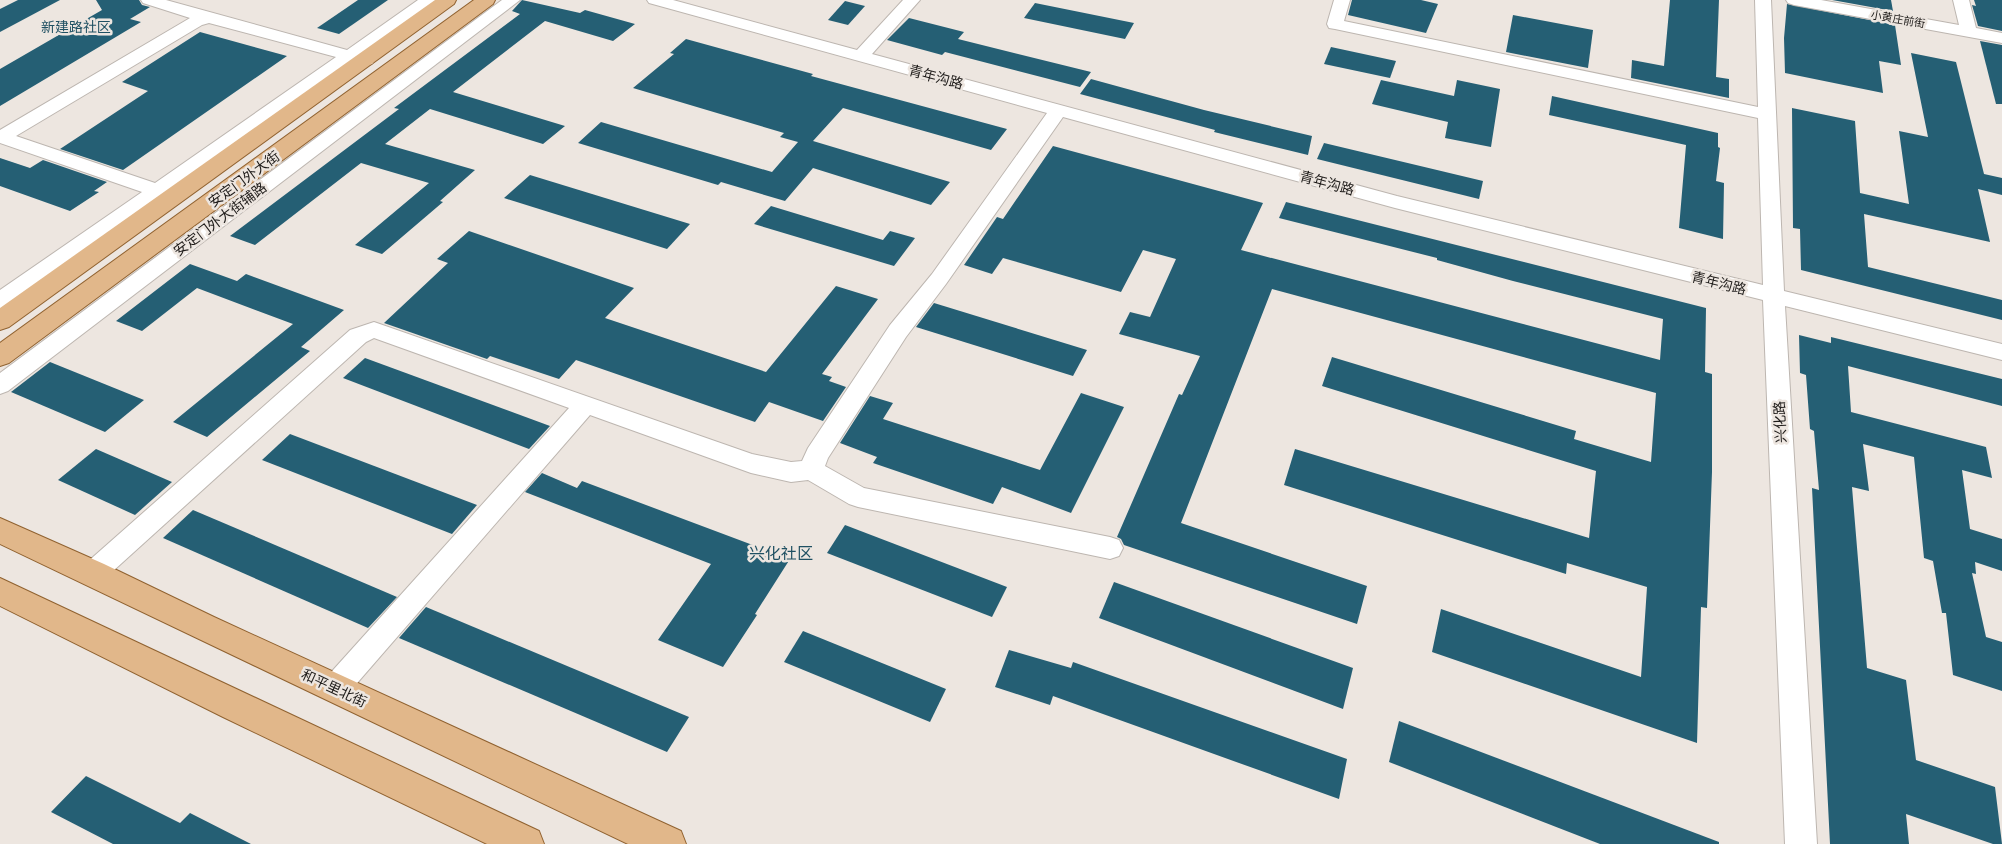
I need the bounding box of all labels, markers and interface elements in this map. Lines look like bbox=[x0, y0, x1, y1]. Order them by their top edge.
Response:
street label: 小黄庄前街 bbox=[1870, 8, 1926, 31]
district label: 新建路社区 bbox=[41, 19, 111, 35]
street label: 青年沟路 bbox=[907, 62, 965, 92]
street label: 安定门外大街 bbox=[205, 148, 283, 210]
street label: 青年沟路 bbox=[1298, 168, 1356, 198]
street label: 安定门外大街辅路 bbox=[170, 179, 270, 259]
street label: 青年沟路 bbox=[1690, 268, 1748, 298]
street label: 兴化路 bbox=[1771, 401, 1789, 443]
district label: 兴化社区 bbox=[749, 544, 813, 563]
street label: 和平里北街 bbox=[299, 666, 369, 710]

